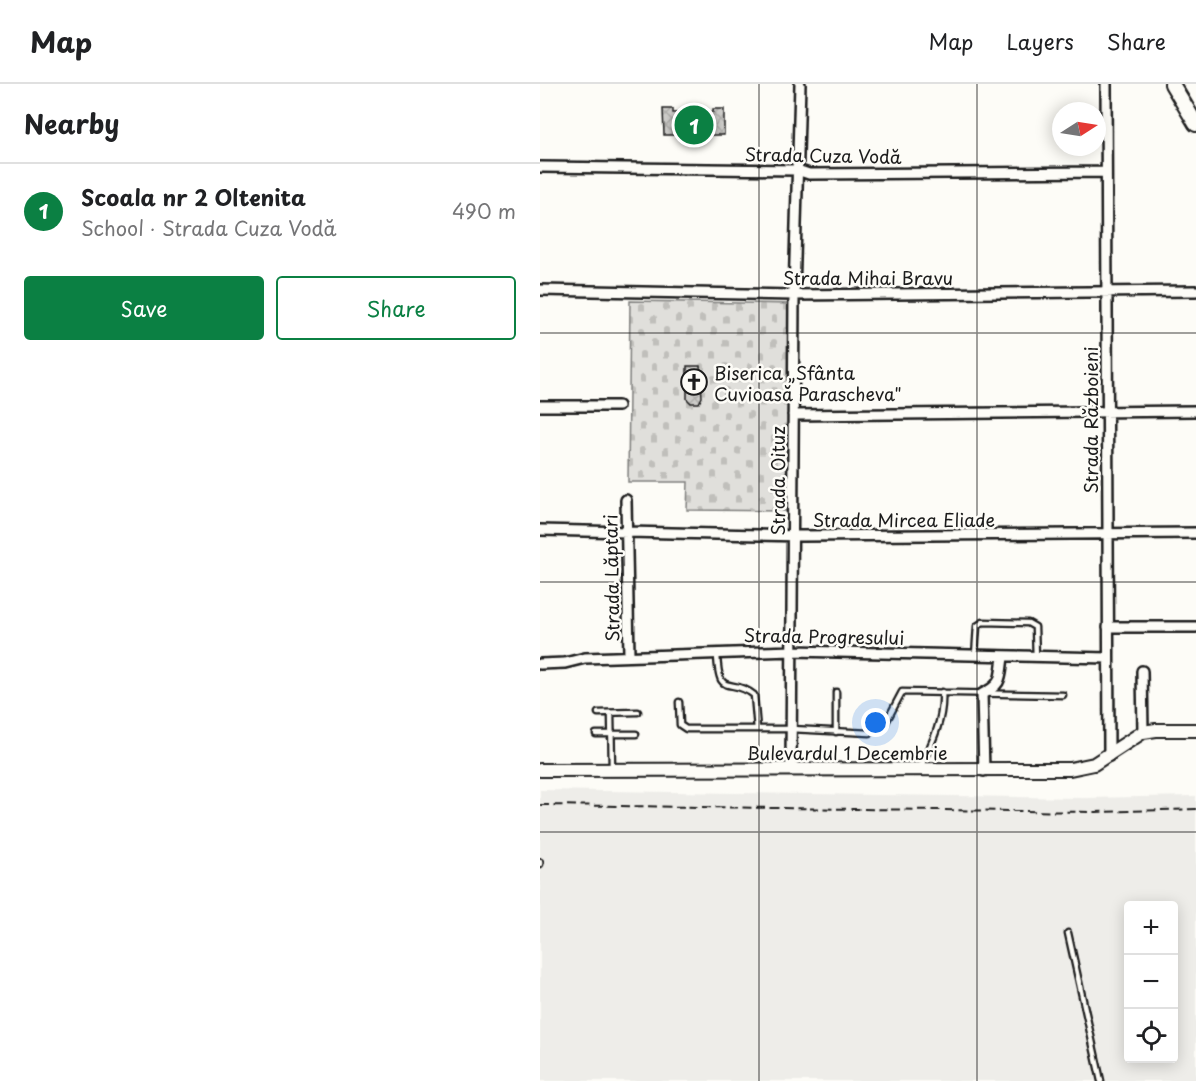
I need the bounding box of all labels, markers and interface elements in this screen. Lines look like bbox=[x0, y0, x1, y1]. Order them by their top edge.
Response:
text: Map bbox=[30, 20, 92, 63]
text: Map bbox=[929, 25, 973, 57]
text: Layers bbox=[1006, 25, 1074, 57]
text: Share bbox=[1107, 25, 1166, 57]
pin: 1 bbox=[674, 102, 714, 147]
north arrow bbox=[1052, 102, 1106, 156]
text: Nearby bbox=[24, 104, 119, 143]
street label: Strada Cuza Vodă bbox=[744, 140, 902, 170]
text: Scoala nr 2 Oltenita bbox=[81, 180, 306, 213]
text: 1 bbox=[39, 196, 48, 226]
text: 490 m bbox=[452, 196, 516, 226]
text: School · Strada Cuza Vodă bbox=[81, 213, 336, 243]
street label: Strada Mihai Bravu bbox=[783, 264, 953, 291]
button: Save bbox=[24, 276, 264, 340]
button: Share bbox=[276, 276, 516, 340]
street label: Strada Războieni bbox=[1077, 346, 1104, 494]
place label: Biserica „Sfânta Cuvioasă Parascheva" bbox=[714, 359, 902, 407]
church icon: Biserica „Sfânta Cuvioasă Parascheva" bbox=[679, 367, 709, 397]
street label: Strada Oituz bbox=[764, 426, 791, 536]
street label: Strada Mircea Eliade bbox=[813, 506, 995, 533]
street label: Strada Lăptari bbox=[596, 514, 626, 642]
street label: Strada Progresului bbox=[743, 621, 905, 651]
your location bbox=[861, 708, 890, 737]
street label: Bulevardul 1 Decembrie bbox=[747, 739, 947, 766]
map controls bbox=[1124, 901, 1178, 1063]
button: + bbox=[1124, 901, 1178, 955]
button: − bbox=[1124, 955, 1178, 1009]
button: locate bbox=[1124, 1009, 1178, 1063]

